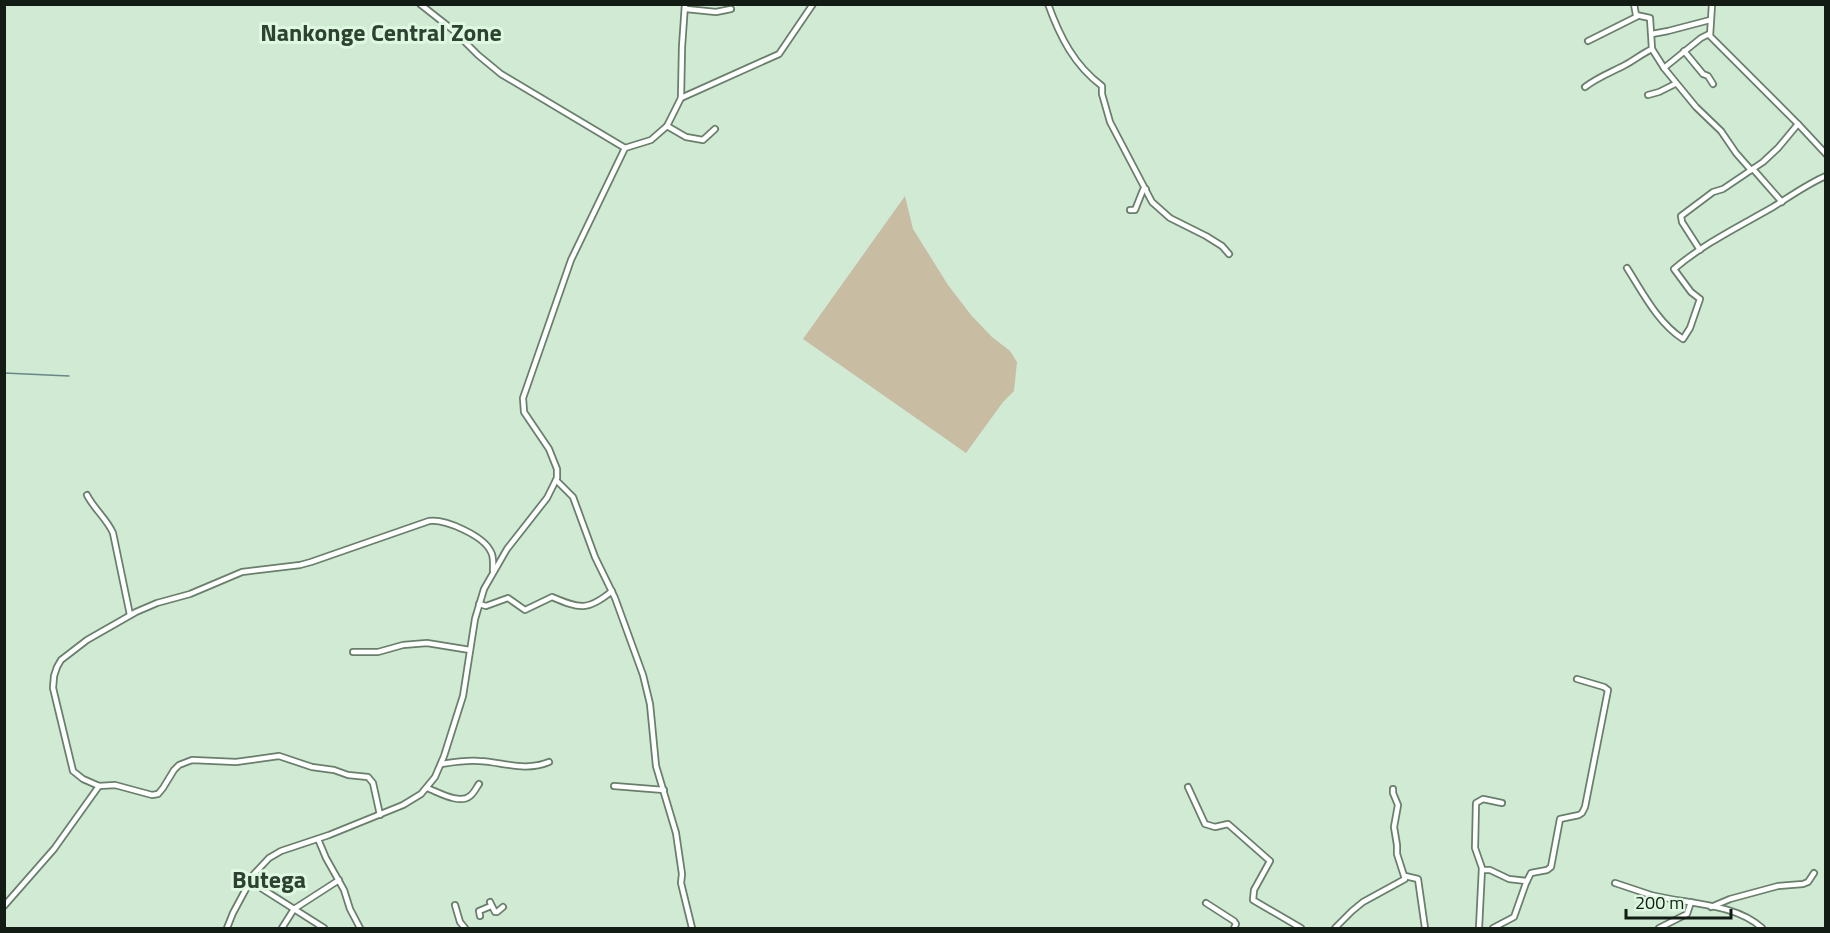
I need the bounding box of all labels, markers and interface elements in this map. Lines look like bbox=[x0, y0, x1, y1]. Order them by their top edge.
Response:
district label: Nankonge Central Zone bbox=[260, 14, 502, 50]
district label: Butega bbox=[232, 861, 306, 897]
scale bar bbox=[1626, 882, 1731, 920]
text: 200 m bbox=[1635, 889, 1684, 916]

